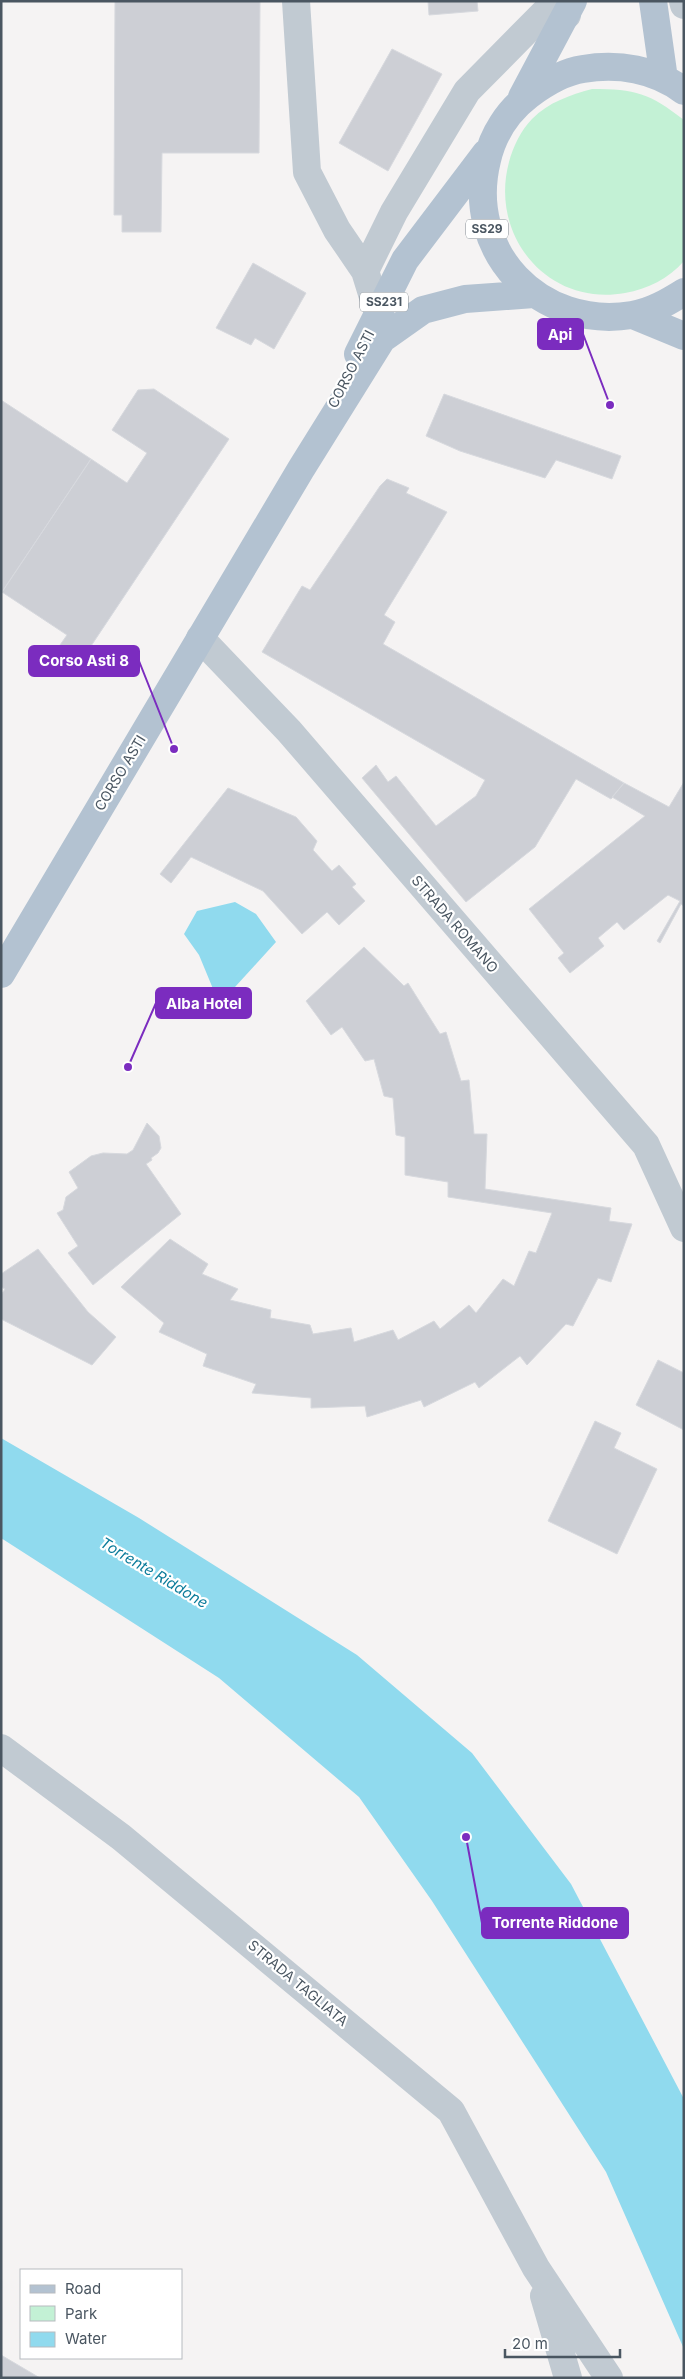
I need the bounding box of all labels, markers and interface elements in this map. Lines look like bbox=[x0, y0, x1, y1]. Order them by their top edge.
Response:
road number: SS29 bbox=[466, 220, 508, 238]
road number: SS231 bbox=[360, 292, 408, 312]
callout: Api bbox=[538, 319, 583, 349]
text: Api bbox=[548, 325, 572, 344]
street label: CORSO ASTI bbox=[324, 327, 377, 411]
callout: Corso Asti 8 bbox=[29, 646, 139, 676]
text: Corso Asti 8 bbox=[39, 651, 129, 670]
street label: CORSO ASTI bbox=[90, 732, 149, 814]
street label: STRADA ROMANO bbox=[409, 872, 502, 976]
callout: Alba Hotel bbox=[156, 988, 251, 1018]
text: Alba Hotel bbox=[166, 994, 242, 1013]
water label: Torrente Riddone bbox=[97, 1533, 211, 1612]
callout: Torrente Riddone bbox=[482, 1908, 628, 1938]
text: Torrente Riddone bbox=[492, 1913, 618, 1932]
street label: STRADA TAGLIATA bbox=[245, 1936, 352, 2030]
legend bbox=[20, 2269, 182, 2359]
text: Road bbox=[65, 2279, 101, 2298]
text: Park bbox=[65, 2304, 98, 2323]
scale bar bbox=[505, 2326, 620, 2358]
text: Water bbox=[65, 2329, 107, 2348]
text: 20 m bbox=[512, 2334, 548, 2353]

